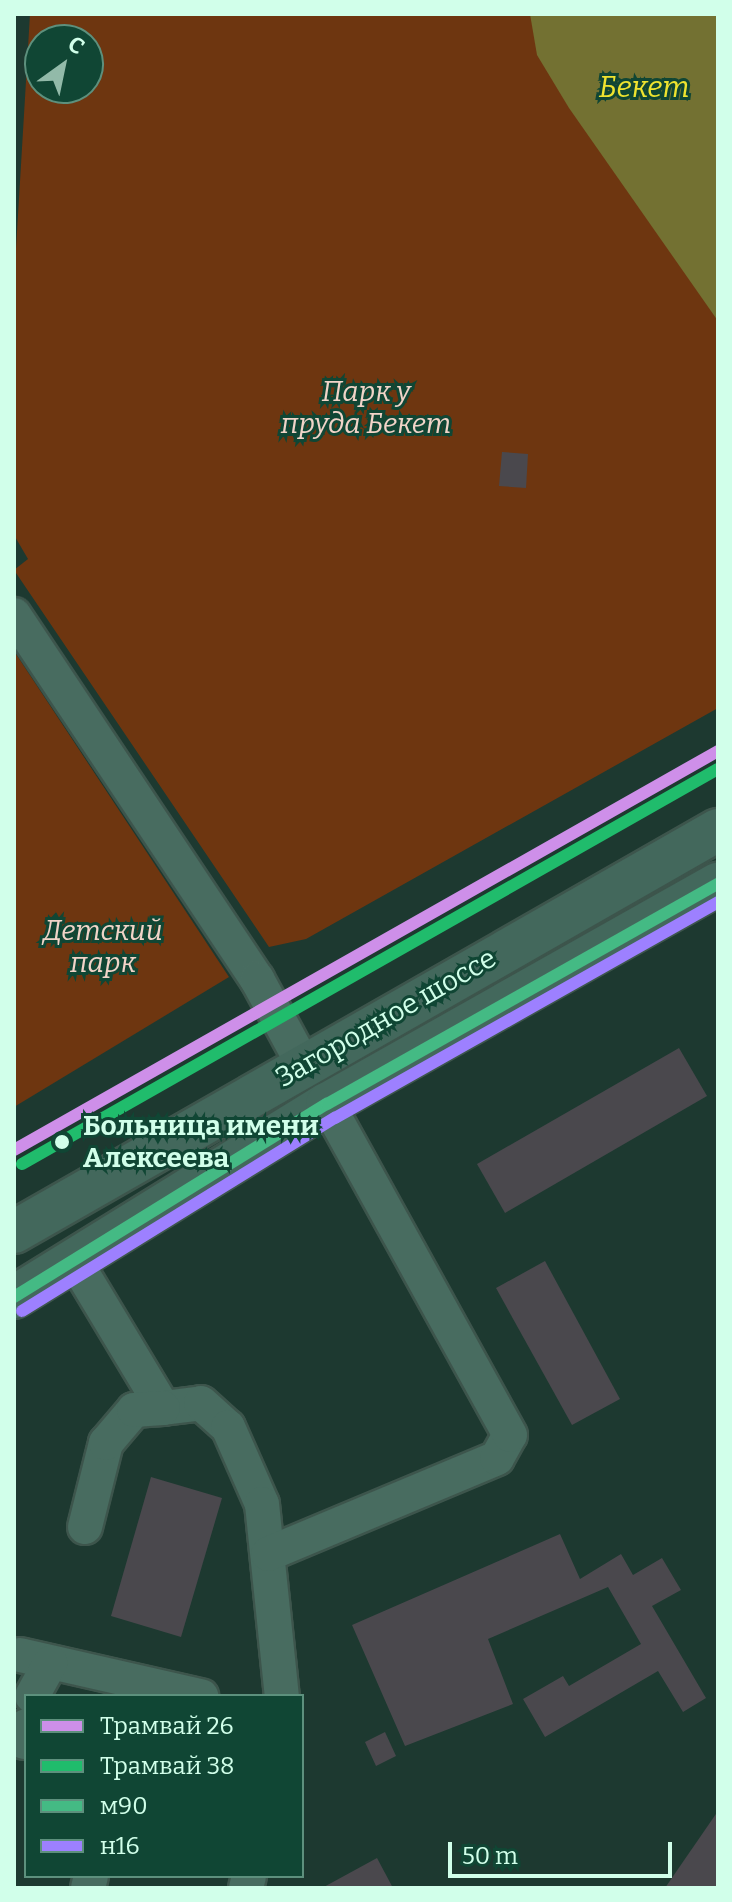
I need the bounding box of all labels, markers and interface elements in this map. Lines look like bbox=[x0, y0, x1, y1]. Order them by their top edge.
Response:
north arrow bbox=[24, 24, 104, 104]
text: С bbox=[63, 30, 89, 60]
water label: Бекет bbox=[598, 69, 690, 105]
park label: Парк у пруда Бекет bbox=[281, 375, 451, 441]
park label: Детский парк bbox=[43, 914, 163, 980]
street label: Загородное шоссе bbox=[270, 941, 502, 1095]
place label: Больница имени Алексеева bbox=[83, 1109, 319, 1175]
marker: Больница имени Алексеева bbox=[48, 1128, 76, 1156]
legend bbox=[24, 1694, 304, 1878]
text: Трамвай 26 bbox=[100, 1712, 234, 1740]
text: Трамвай 38 bbox=[100, 1752, 235, 1780]
text: м90 bbox=[100, 1792, 148, 1820]
scale bar bbox=[452, 1826, 676, 1876]
text: н16 bbox=[100, 1832, 140, 1860]
text: 50 m bbox=[462, 1842, 518, 1870]

